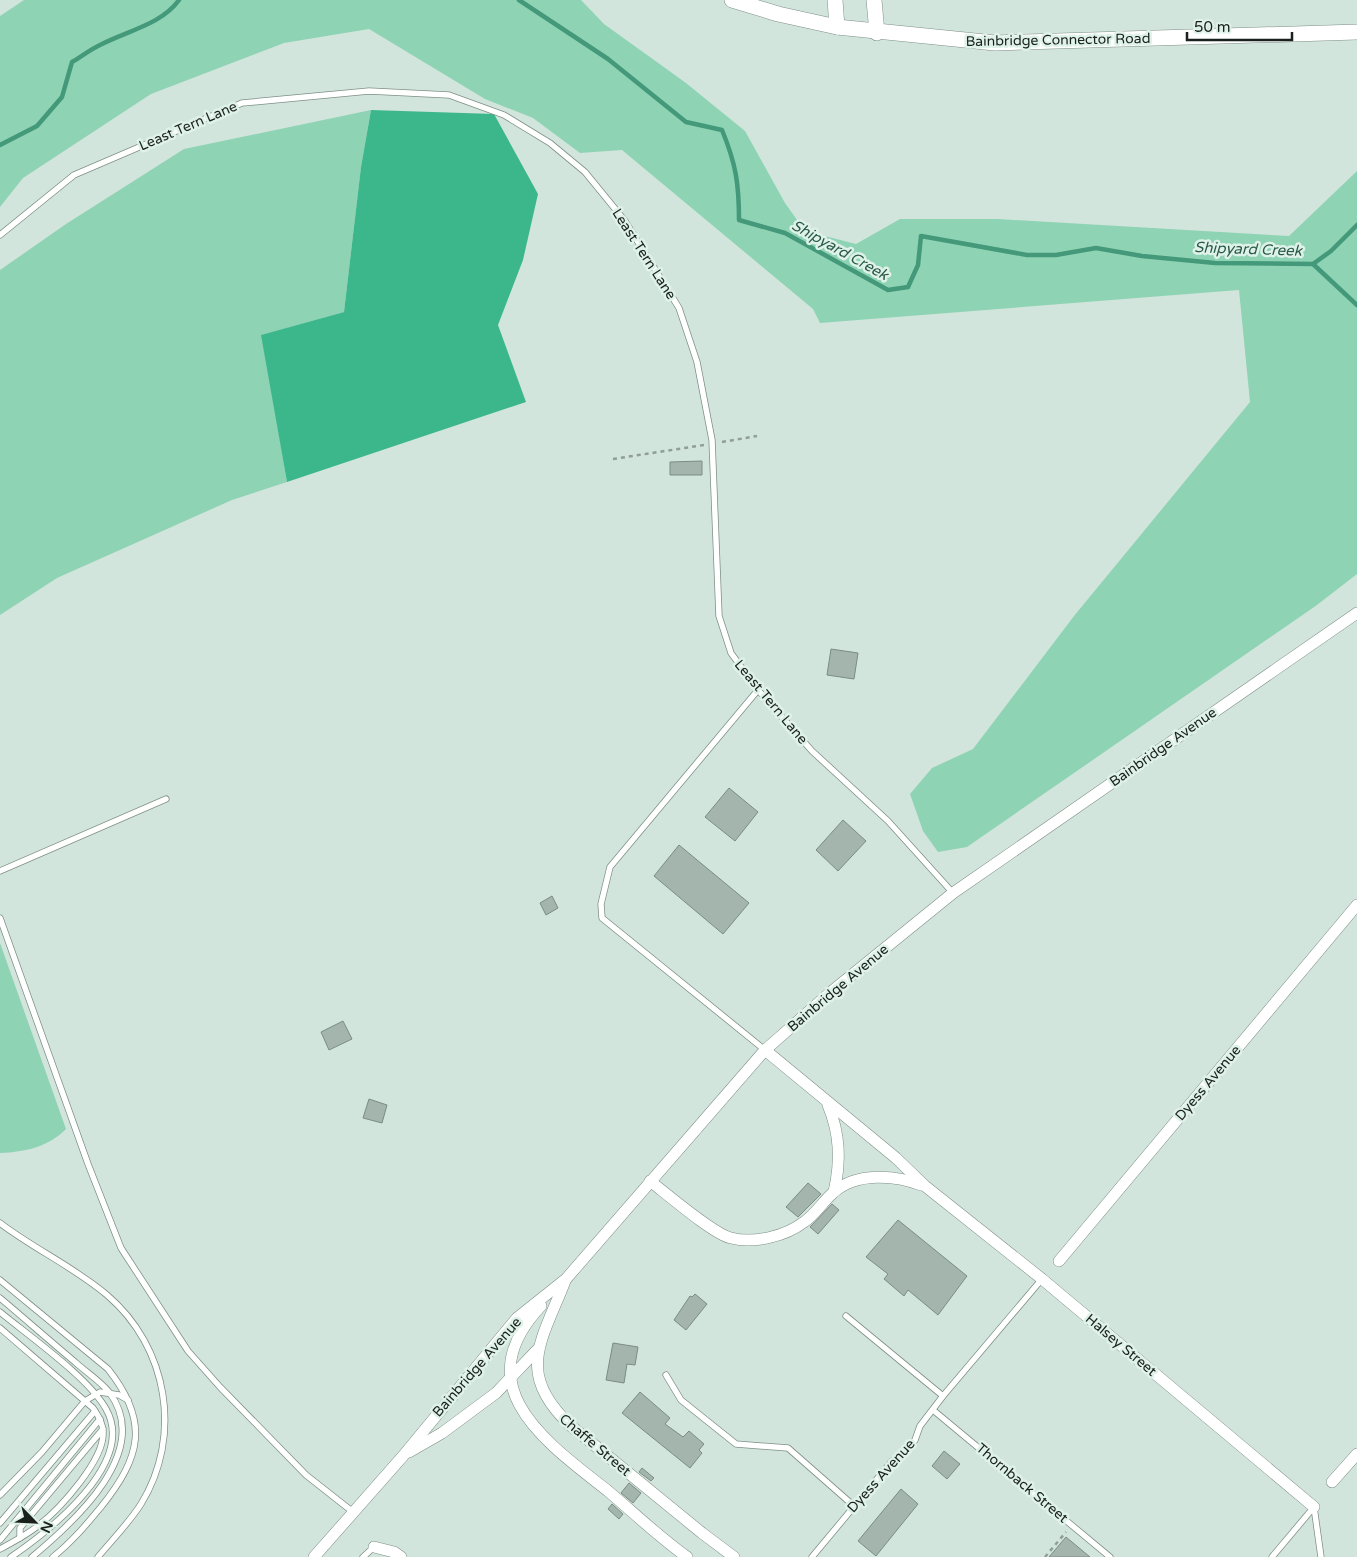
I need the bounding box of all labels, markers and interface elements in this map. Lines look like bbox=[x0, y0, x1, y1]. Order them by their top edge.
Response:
scale bar bbox=[1187, 10, 1292, 42]
text: 50 m bbox=[1194, 18, 1231, 36]
street label: Bainbridge Connector Road bbox=[965, 30, 1151, 50]
street label: Least Tern Lane bbox=[136, 98, 240, 154]
street label: Least Tern Lane bbox=[608, 205, 680, 303]
water label: Shipyard Creek bbox=[789, 216, 893, 285]
water label: Shipyard Creek bbox=[1194, 238, 1304, 260]
street label: Least Tern Lane bbox=[731, 656, 811, 748]
street label: Bainbridge Avenue bbox=[1106, 704, 1220, 790]
street label: Bainbridge Avenue bbox=[784, 941, 892, 1035]
street label: Dyess Avenue bbox=[1172, 1042, 1244, 1124]
street label: Halsey Street bbox=[1082, 1310, 1161, 1380]
street label: Bainbridge Avenue bbox=[429, 1314, 525, 1420]
street label: Chaffe Street bbox=[556, 1410, 635, 1480]
street label: Dyess Avenue bbox=[844, 1436, 918, 1516]
street label: Thornback Street bbox=[973, 1440, 1072, 1527]
north arrow bbox=[10, 1497, 60, 1547]
text: N bbox=[36, 1518, 56, 1536]

